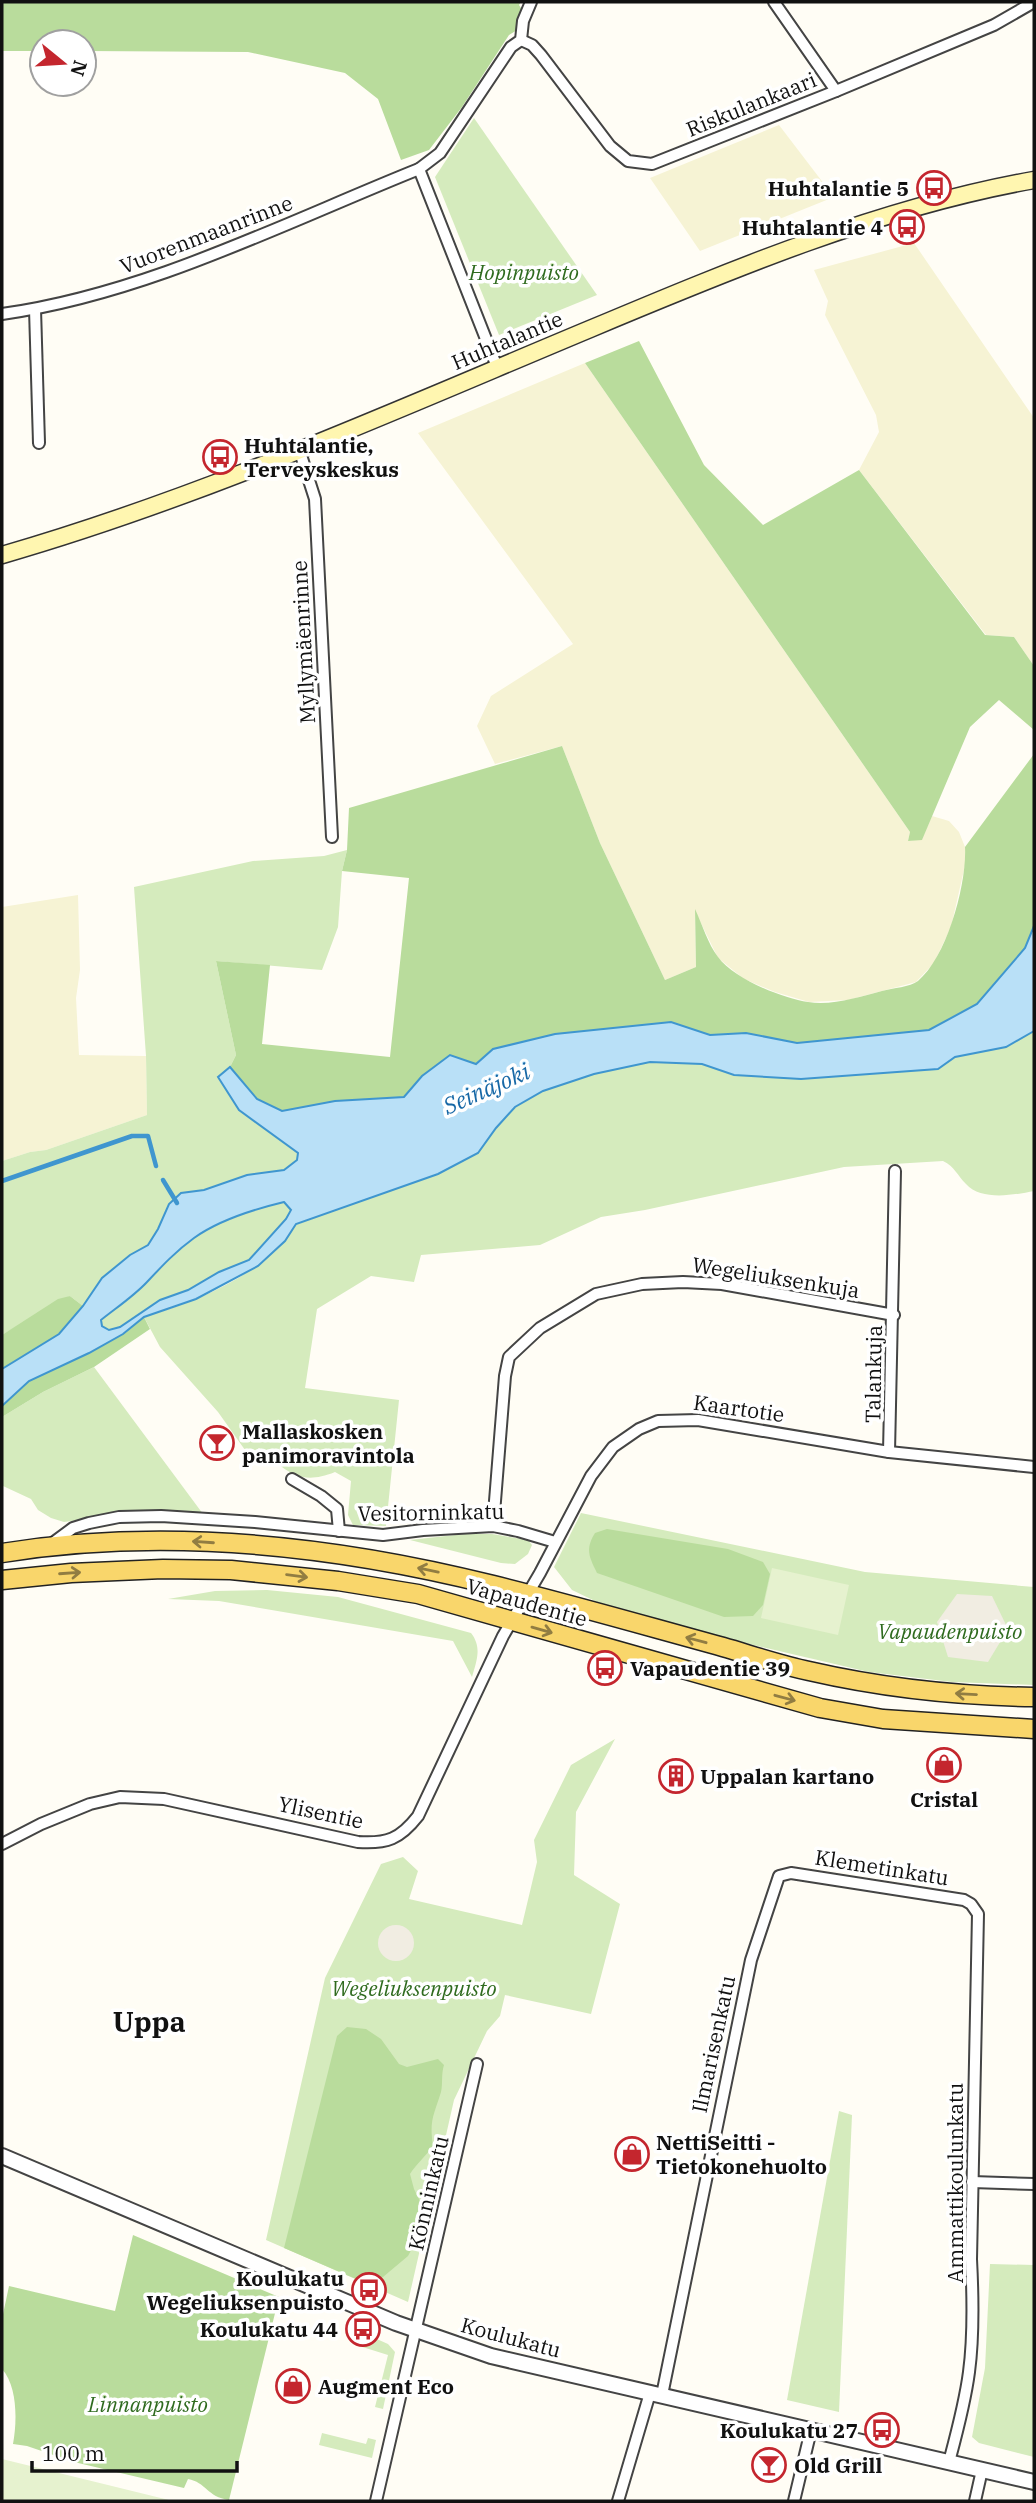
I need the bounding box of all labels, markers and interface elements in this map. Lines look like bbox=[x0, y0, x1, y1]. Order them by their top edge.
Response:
north arrow bbox=[28, 28, 98, 98]
text: N bbox=[65, 57, 93, 79]
street label: Riskulankaari bbox=[682, 65, 820, 143]
bus stop icon: Huhtalantie 5 bbox=[915, 169, 953, 207]
place label: Huhtalantie 5 bbox=[768, 174, 909, 202]
street label: Vuorenmaanrinne bbox=[116, 188, 296, 280]
bus stop icon: Huhtalantie 4 bbox=[888, 208, 926, 246]
place label: Huhtalantie 4 bbox=[742, 213, 883, 241]
park label: Hopinpuisto bbox=[468, 258, 579, 286]
street label: Huhtalantie bbox=[447, 304, 567, 376]
place label: Huhtalantie, Terveyskeskus bbox=[244, 431, 399, 483]
bus stop icon: Huhtalantie, Terveyskeskus bbox=[201, 438, 239, 476]
street label: Myllymäenrinne bbox=[285, 560, 321, 724]
water label: Seinäjoki bbox=[437, 1056, 534, 1121]
street label: Wegeliuksenkuja bbox=[690, 1250, 862, 1304]
street label: Talankuja bbox=[858, 1325, 888, 1423]
street label: Kaartotie bbox=[692, 1388, 786, 1428]
place label: Mallaskosken panimoravintola bbox=[242, 1417, 415, 1469]
bar icon: Mallaskosken panimoravintola bbox=[198, 1424, 236, 1462]
street label: Vesitorninkatu bbox=[357, 1497, 505, 1527]
one-way arrow bbox=[192, 1535, 214, 1548]
one-way arrow bbox=[417, 1562, 440, 1576]
one-way arrow bbox=[58, 1566, 80, 1579]
one-way arrow bbox=[285, 1569, 308, 1582]
street label: Vapaudentie bbox=[463, 1571, 591, 1633]
park label: Vapaudenpuisto bbox=[877, 1617, 1023, 1645]
one-way arrow bbox=[531, 1625, 553, 1638]
one-way arrow bbox=[685, 1633, 707, 1646]
bus stop icon: Vapaudentie 39 bbox=[586, 1649, 624, 1687]
place label: Vapaudentie 39 bbox=[630, 1654, 790, 1682]
one-way arrow bbox=[955, 1687, 978, 1700]
one-way arrow bbox=[774, 1692, 796, 1705]
shop icon: Cristal bbox=[925, 1746, 963, 1784]
building icon: Uppalan kartano bbox=[657, 1757, 695, 1795]
place label: Uppalan kartano bbox=[700, 1762, 874, 1790]
place label: Cristal bbox=[910, 1785, 978, 1813]
street label: Ylisentie bbox=[276, 1789, 366, 1835]
street label: Klemetinkatu bbox=[813, 1843, 951, 1891]
street label: Ilmarisenkatu bbox=[685, 1973, 741, 2115]
park label: Wegeliuksenpuisto bbox=[331, 1974, 497, 2002]
district label: Uppa bbox=[112, 2003, 186, 2040]
street label: Ammattikoulunkatu bbox=[941, 2083, 969, 2283]
place label: NettiSeitti - Tietokonehuolto bbox=[656, 2128, 827, 2180]
street label: Könninkatu bbox=[401, 2133, 455, 2253]
shop icon: NettiSeitti - Tietokonehuolto bbox=[613, 2135, 651, 2173]
place label: Koulukatu Wegeliuksenpuisto bbox=[147, 2264, 344, 2316]
bus stop icon: Koulukatu Wegeliuksenpuisto bbox=[350, 2271, 388, 2309]
bus stop icon: Koulukatu 44 bbox=[344, 2310, 382, 2348]
street label: Koulukatu bbox=[458, 2310, 564, 2364]
place label: Koulukatu 44 bbox=[200, 2315, 338, 2343]
shop icon: Augment Eco bbox=[274, 2367, 312, 2405]
place label: Augment Eco bbox=[318, 2372, 454, 2400]
park label: Linnanpuisto bbox=[87, 2390, 208, 2418]
bus stop icon: Koulukatu 27 bbox=[863, 2411, 901, 2449]
place label: Koulukatu 27 bbox=[720, 2416, 858, 2444]
scale bar bbox=[32, 2430, 236, 2474]
text: 100 m bbox=[42, 2439, 105, 2467]
bar icon: Old Grill bbox=[750, 2446, 788, 2484]
place label: Old Grill bbox=[794, 2451, 882, 2479]

